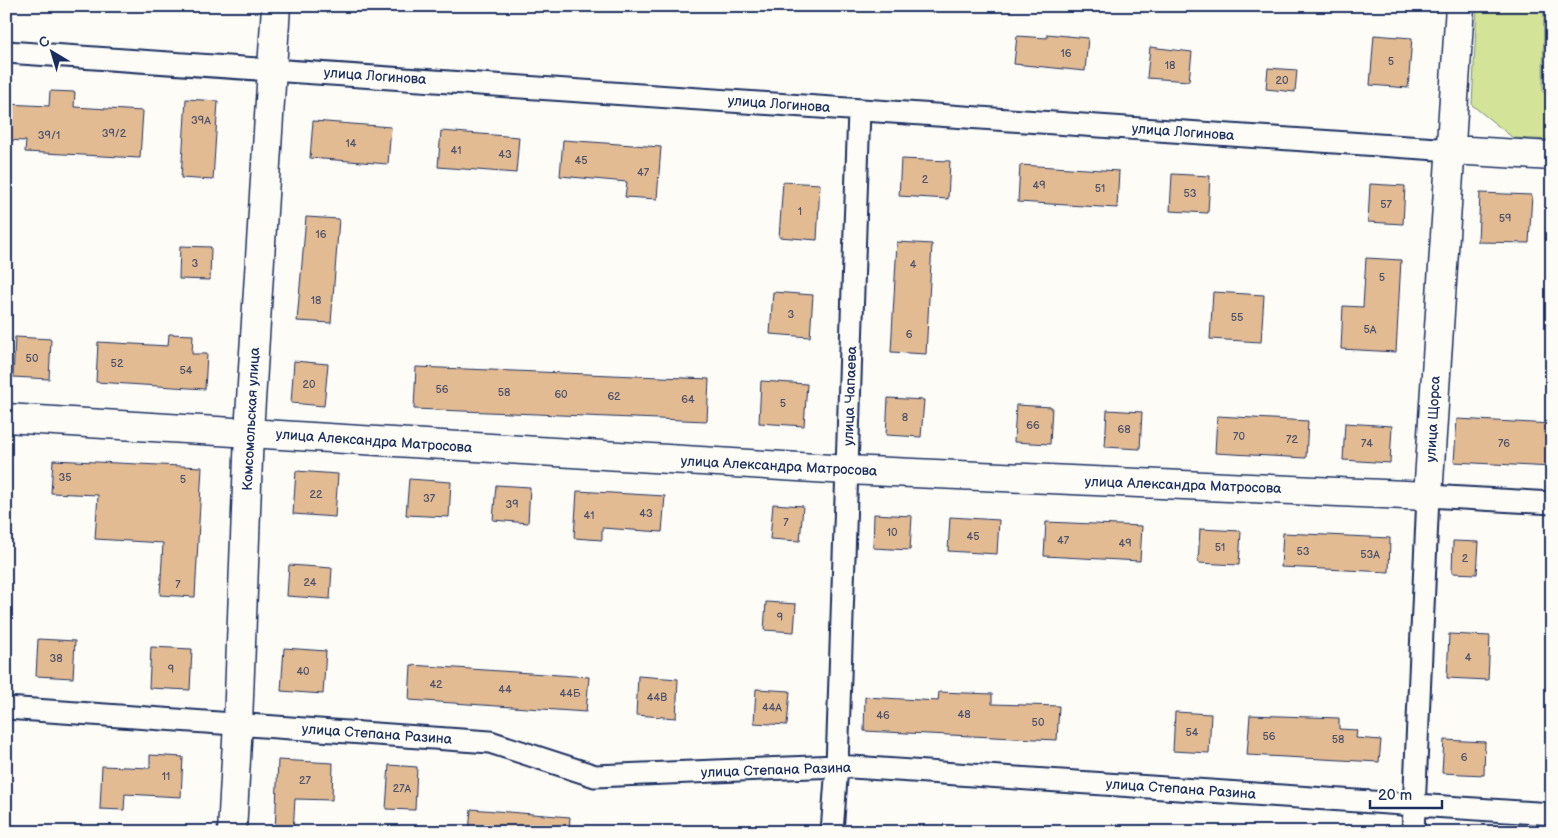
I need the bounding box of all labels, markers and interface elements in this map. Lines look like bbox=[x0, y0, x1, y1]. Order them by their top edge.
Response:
north arrow bbox=[28, 28, 78, 78]
text: С bbox=[35, 32, 54, 52]
house number: 16 bbox=[1061, 47, 1072, 60]
house number: 5 bbox=[1388, 55, 1394, 68]
house number: 18 bbox=[1165, 59, 1175, 72]
street label: улица Логинова bbox=[323, 64, 428, 88]
house number: 20 bbox=[1276, 74, 1289, 87]
street label: улица Логинова bbox=[727, 92, 832, 116]
house number: 39А bbox=[191, 114, 211, 127]
street label: улица Логинова bbox=[1131, 120, 1236, 144]
house number: 39/2 bbox=[102, 127, 127, 140]
house number: 39/1 bbox=[38, 129, 60, 142]
house number: 14 bbox=[346, 137, 357, 150]
house number: 41 bbox=[451, 144, 461, 157]
house number: 43 bbox=[498, 148, 512, 161]
house number: 45 bbox=[574, 154, 588, 167]
house number: 47 bbox=[637, 166, 650, 179]
house number: 2 bbox=[922, 173, 929, 186]
house number: 49 bbox=[1032, 179, 1046, 192]
house number: 51 bbox=[1095, 182, 1105, 195]
house number: 53 bbox=[1183, 187, 1197, 200]
house number: 57 bbox=[1380, 198, 1392, 211]
house number: 1 bbox=[798, 205, 802, 218]
house number: 59 bbox=[1499, 212, 1511, 225]
house number: 16 bbox=[316, 228, 327, 241]
house number: 3 bbox=[192, 257, 199, 270]
house number: 4 bbox=[910, 258, 917, 271]
house number: 5 bbox=[1379, 271, 1385, 284]
house number: 18 bbox=[311, 294, 321, 307]
house number: 3 bbox=[788, 308, 795, 321]
house number: 55 bbox=[1231, 311, 1243, 324]
house number: 5А bbox=[1364, 323, 1377, 336]
house number: 6 bbox=[906, 328, 913, 341]
street label: улица Чапаева bbox=[840, 345, 860, 446]
street label: Комсомольская улица bbox=[239, 346, 263, 491]
house number: 50 bbox=[26, 352, 39, 365]
house number: 52 bbox=[111, 357, 124, 370]
house number: 54 bbox=[179, 364, 193, 377]
street label: улица Щорса bbox=[1422, 375, 1444, 463]
house number: 20 bbox=[303, 378, 316, 391]
house number: 56 bbox=[435, 383, 449, 396]
house number: 58 bbox=[498, 386, 510, 399]
house number: 60 bbox=[554, 388, 568, 401]
house number: 62 bbox=[607, 390, 621, 403]
house number: 64 bbox=[681, 393, 695, 406]
house number: 5 bbox=[780, 397, 786, 410]
house number: 8 bbox=[902, 411, 908, 424]
house number: 66 bbox=[1026, 419, 1040, 432]
house number: 68 bbox=[1117, 423, 1131, 436]
street label: улица Александра Матросова bbox=[275, 426, 474, 456]
house number: 70 bbox=[1233, 430, 1245, 443]
house number: 72 bbox=[1286, 433, 1298, 446]
house number: 74 bbox=[1361, 437, 1373, 450]
house number: 76 bbox=[1498, 437, 1510, 450]
street label: улица Александра Матросова bbox=[680, 452, 879, 480]
house number: 35 bbox=[58, 471, 72, 484]
house number: 5 bbox=[180, 473, 186, 486]
street label: улица Александра Матросова bbox=[1084, 473, 1282, 497]
house number: 22 bbox=[310, 488, 323, 501]
house number: 37 bbox=[423, 492, 436, 505]
house number: 39 bbox=[505, 498, 519, 511]
house number: 43 bbox=[639, 507, 653, 520]
house number: 41 bbox=[584, 509, 594, 522]
house number: 7 bbox=[783, 516, 789, 529]
house number: 10 bbox=[887, 526, 898, 539]
house number: 45 bbox=[966, 530, 980, 543]
house number: 47 bbox=[1057, 534, 1070, 547]
house number: 49 bbox=[1118, 537, 1132, 550]
house number: 51 bbox=[1215, 541, 1225, 554]
house number: 53 bbox=[1296, 545, 1310, 558]
house number: 53А bbox=[1360, 548, 1380, 561]
house number: 2 bbox=[1462, 552, 1469, 565]
house number: 24 bbox=[303, 576, 317, 589]
house number: 7 bbox=[175, 578, 181, 591]
house number: 9 bbox=[777, 611, 783, 624]
house number: 4 bbox=[1465, 651, 1472, 664]
house number: 38 bbox=[49, 652, 63, 665]
house number: 9 bbox=[168, 663, 174, 676]
house number: 40 bbox=[296, 665, 310, 678]
house number: 42 bbox=[429, 678, 443, 691]
house number: 44 bbox=[498, 683, 512, 696]
house number: 44Б bbox=[559, 687, 581, 700]
house number: 44В bbox=[647, 691, 667, 704]
house number: 44А bbox=[762, 701, 782, 714]
house number: 48 bbox=[957, 708, 971, 721]
house number: 46 bbox=[876, 709, 890, 722]
house number: 50 bbox=[1032, 716, 1045, 729]
street label: улица Степана Разина bbox=[301, 720, 453, 748]
house number: 54 bbox=[1185, 726, 1199, 739]
house number: 56 bbox=[1262, 730, 1276, 743]
house number: 58 bbox=[1332, 733, 1344, 746]
house number: 6 bbox=[1461, 751, 1468, 764]
street label: улица Степана Разина bbox=[700, 759, 852, 781]
house number: 11 bbox=[162, 770, 170, 783]
house number: 27 bbox=[299, 774, 312, 787]
street label: улица Степана Разина bbox=[1105, 775, 1257, 803]
scale bar bbox=[1370, 778, 1443, 810]
house number: 27А bbox=[393, 782, 412, 795]
text: 20 m bbox=[1378, 786, 1412, 805]

